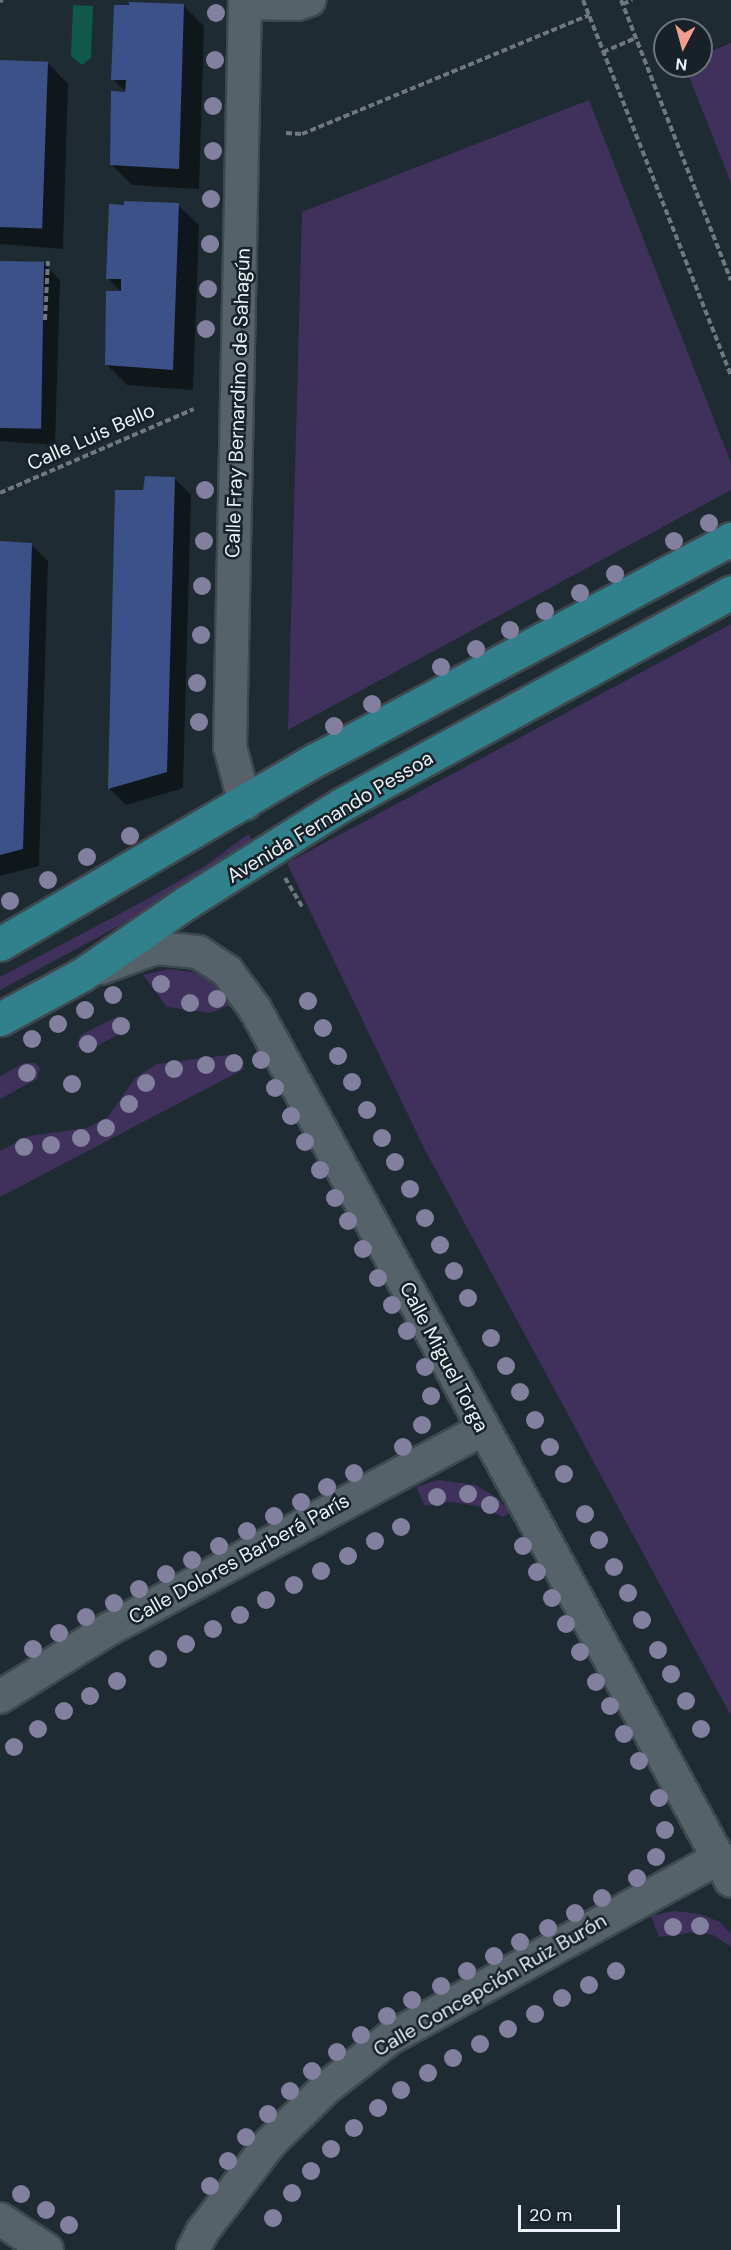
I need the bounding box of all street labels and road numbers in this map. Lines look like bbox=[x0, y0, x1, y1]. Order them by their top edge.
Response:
street label: Calle Fray Bernardino de Sahagún bbox=[221, 248, 255, 558]
street label: Calle Luis Bello bbox=[23, 398, 159, 476]
street label: Avenida Fernando Pessoa bbox=[222, 746, 438, 888]
street label: Calle Miguel Torga bbox=[394, 1278, 494, 1436]
street label: Calle Dolores Barberá París bbox=[125, 1488, 353, 1630]
street label: Calle Concepción Ruiz Burón bbox=[369, 1908, 611, 2062]

